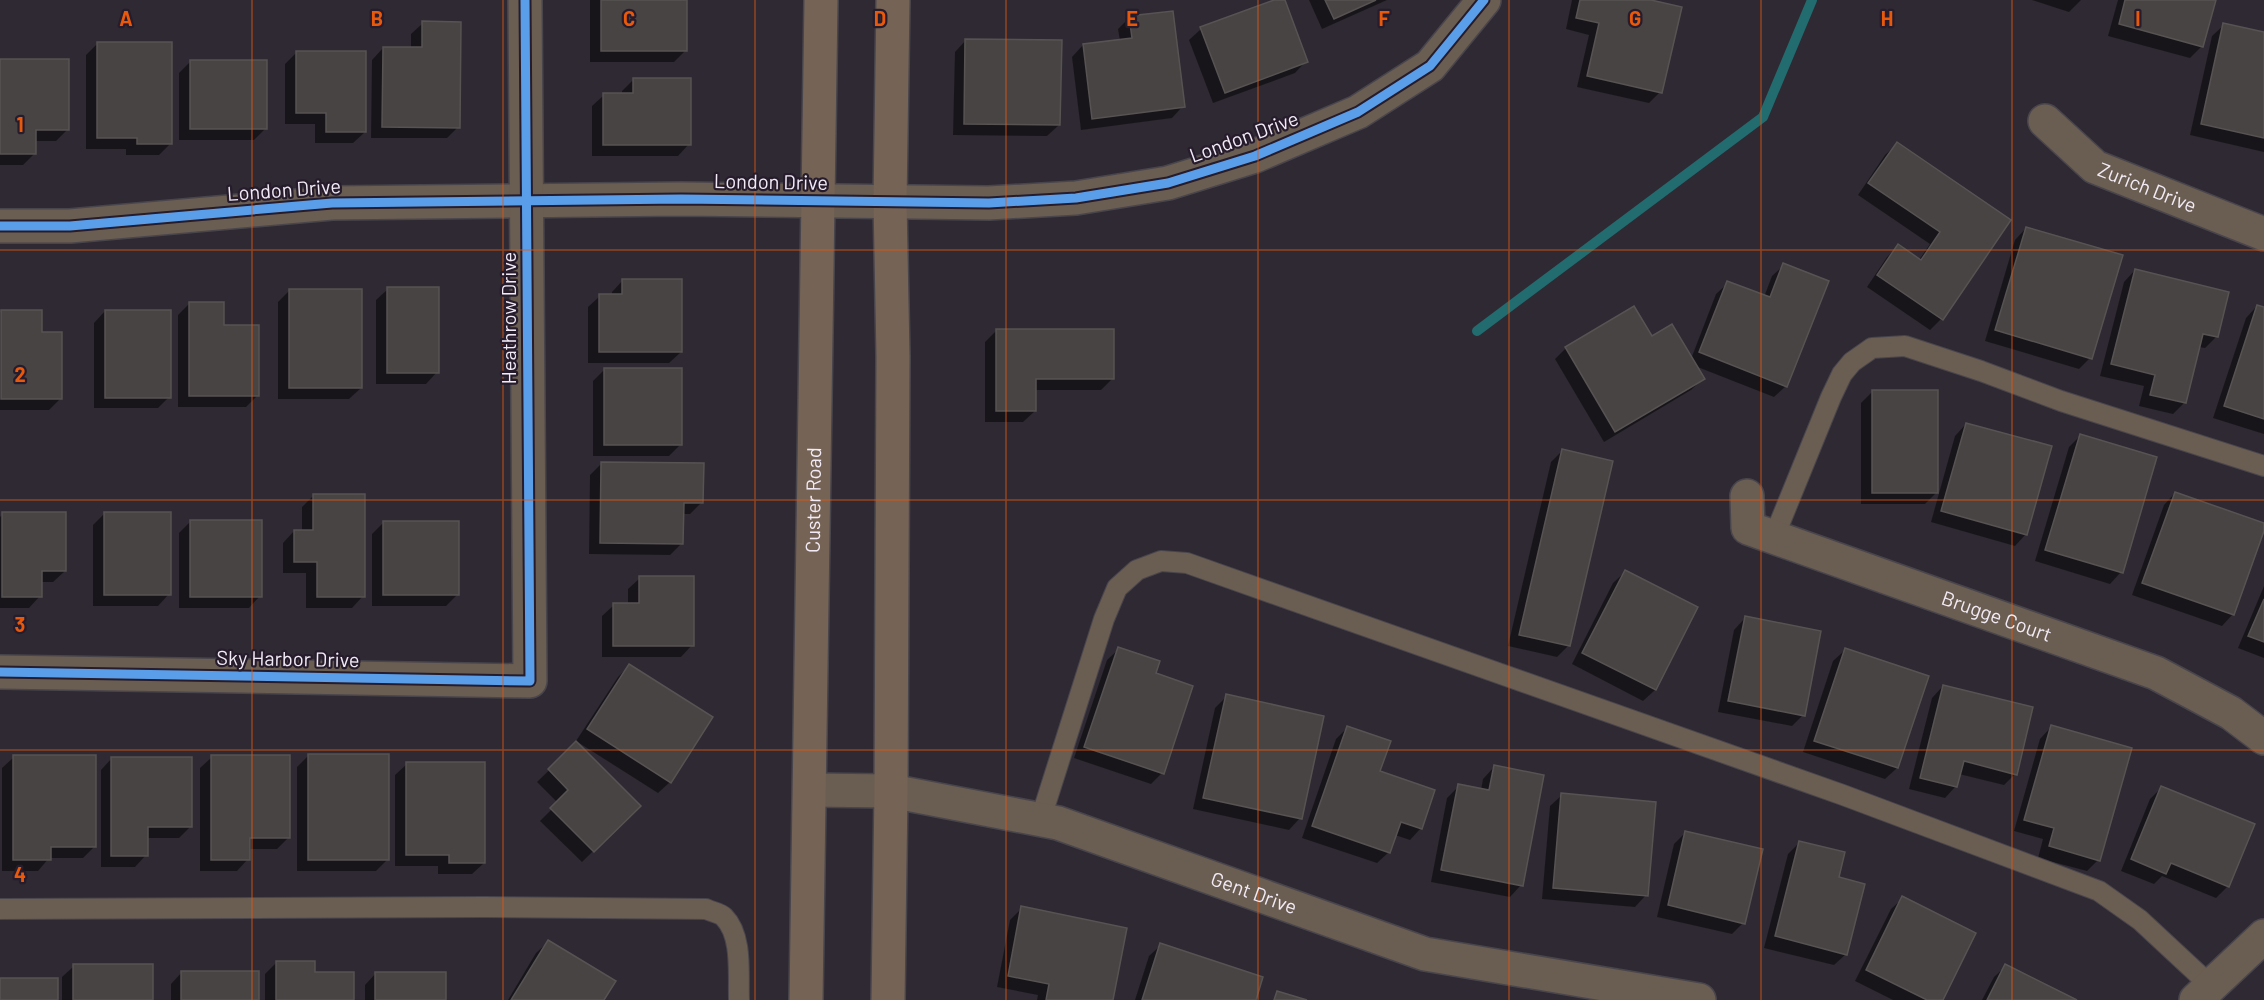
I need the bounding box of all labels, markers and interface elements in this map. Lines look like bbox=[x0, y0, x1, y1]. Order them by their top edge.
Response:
text: A bbox=[119, 6, 133, 30]
text: B bbox=[371, 6, 383, 30]
text: C bbox=[623, 6, 635, 30]
text: D bbox=[874, 6, 886, 30]
text: E bbox=[1126, 6, 1138, 30]
text: F bbox=[1378, 6, 1390, 30]
text: G bbox=[1629, 6, 1641, 30]
text: H bbox=[1881, 6, 1893, 30]
text: I bbox=[2135, 6, 2141, 30]
street label: London Drive bbox=[1186, 105, 1301, 167]
text: 1 bbox=[16, 112, 24, 136]
street label: Zurich Drive bbox=[2095, 156, 2200, 217]
street label: London Drive bbox=[714, 168, 828, 194]
street label: London Drive bbox=[226, 173, 342, 205]
street label: Heathrow Drive bbox=[496, 252, 520, 384]
text: 2 bbox=[14, 362, 26, 386]
street label: Custer Road bbox=[800, 447, 825, 553]
street label: Brugge Court bbox=[1939, 585, 2055, 646]
text: 3 bbox=[15, 612, 25, 636]
street label: Sky Harbor Drive bbox=[216, 645, 360, 671]
text: 4 bbox=[14, 862, 26, 886]
street label: Gent Drive bbox=[1208, 866, 1300, 918]

